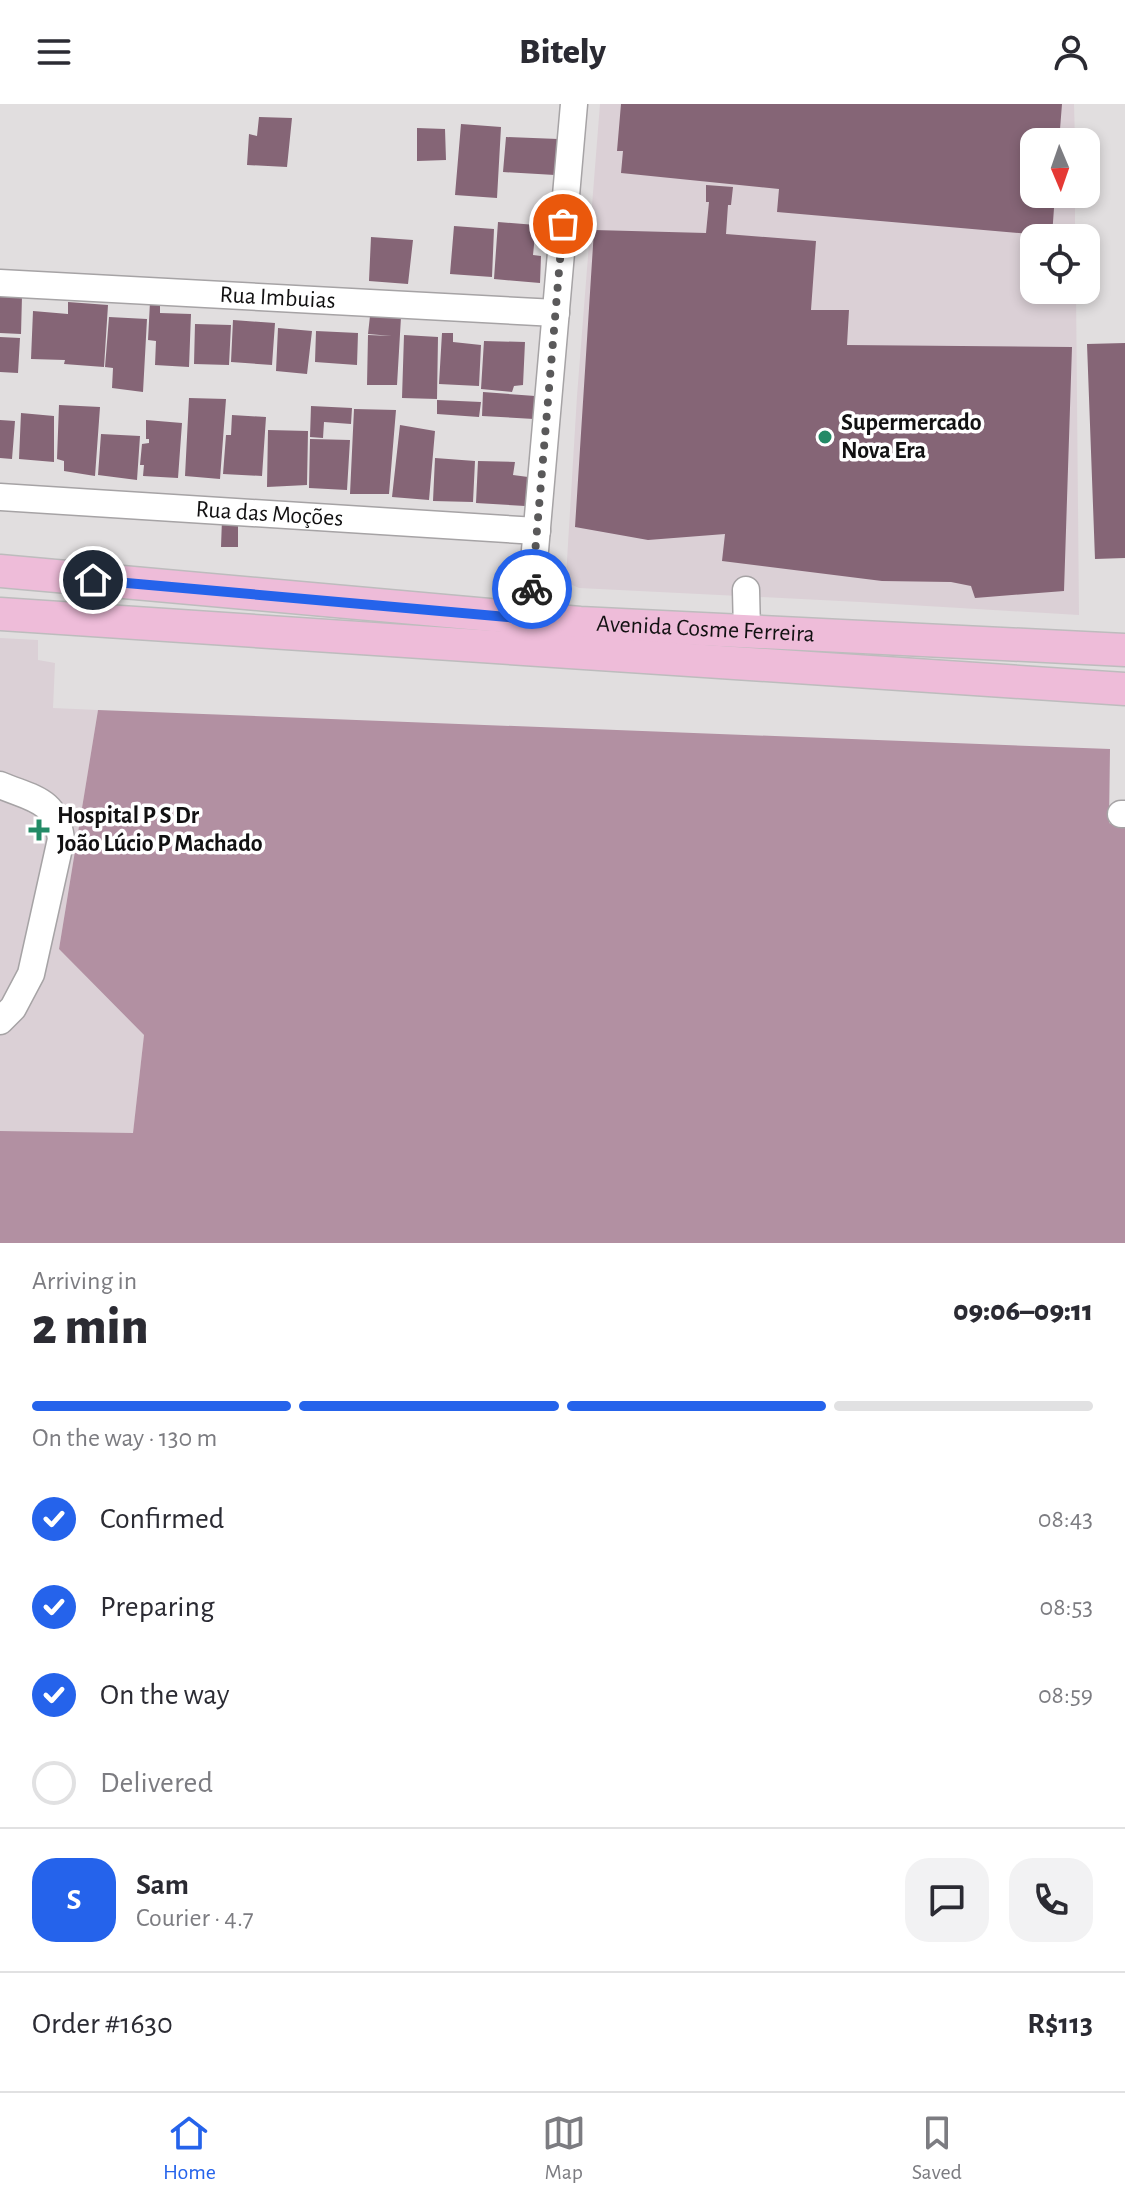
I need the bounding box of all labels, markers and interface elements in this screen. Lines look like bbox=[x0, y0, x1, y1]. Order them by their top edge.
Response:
icon: menu bbox=[32, 30, 76, 74]
icon: person bbox=[1049, 30, 1093, 74]
text: Bitely bbox=[519, 34, 606, 70]
north arrow bbox=[1020, 128, 1100, 208]
map controls bbox=[1020, 128, 1100, 304]
pin bbox=[529, 190, 597, 258]
icon: bag bbox=[541, 202, 585, 246]
button: locate bbox=[1020, 224, 1100, 304]
street label: Rua Imbuias bbox=[219, 283, 336, 313]
place label: Supermercado Nova Era bbox=[841, 411, 982, 463]
marker: Supermercado Nova Era bbox=[816, 428, 834, 446]
street label: Rua das Moções bbox=[195, 497, 344, 531]
pin bbox=[59, 546, 127, 614]
courier bbox=[492, 549, 572, 629]
icon: home bbox=[71, 558, 115, 602]
icon: bike bbox=[510, 567, 554, 611]
street label: Avenida Cosme Ferreira bbox=[596, 612, 815, 647]
place label: Hospital P S Dr João Lúcio P Machado bbox=[57, 804, 263, 856]
marker: Hospital P S Dr João Lúcio P Machado bbox=[28, 819, 50, 841]
text: Arriving in bbox=[32, 1268, 137, 1294]
text: 09:06–09:11 bbox=[953, 1296, 1093, 1326]
text: 2 min bbox=[32, 1301, 148, 1353]
text: On the way · 130 m bbox=[32, 1425, 217, 1451]
icon: check bbox=[32, 1497, 76, 1541]
text: Confirmed bbox=[100, 1504, 224, 1534]
text: 08:43 bbox=[1038, 1506, 1093, 1532]
icon: check bbox=[32, 1585, 76, 1629]
text: Preparing bbox=[100, 1592, 215, 1622]
text: 08:53 bbox=[1039, 1594, 1093, 1620]
icon: check bbox=[32, 1673, 76, 1717]
text: On the way bbox=[100, 1680, 229, 1710]
text: 08:59 bbox=[1038, 1682, 1093, 1708]
text: Delivered bbox=[100, 1768, 213, 1798]
button: chat bbox=[905, 1858, 989, 1942]
button: phone bbox=[1009, 1858, 1093, 1942]
text: Sam bbox=[136, 1870, 189, 1900]
text: S bbox=[67, 1885, 81, 1915]
text: Courier · 4.7 bbox=[136, 1905, 254, 1931]
text: Order #1630 bbox=[32, 2009, 173, 2039]
text: R$113 bbox=[1027, 2009, 1093, 2039]
tab: Home bbox=[163, 2111, 216, 2185]
tab: Map bbox=[542, 2111, 586, 2185]
tab: Saved bbox=[912, 2111, 962, 2185]

